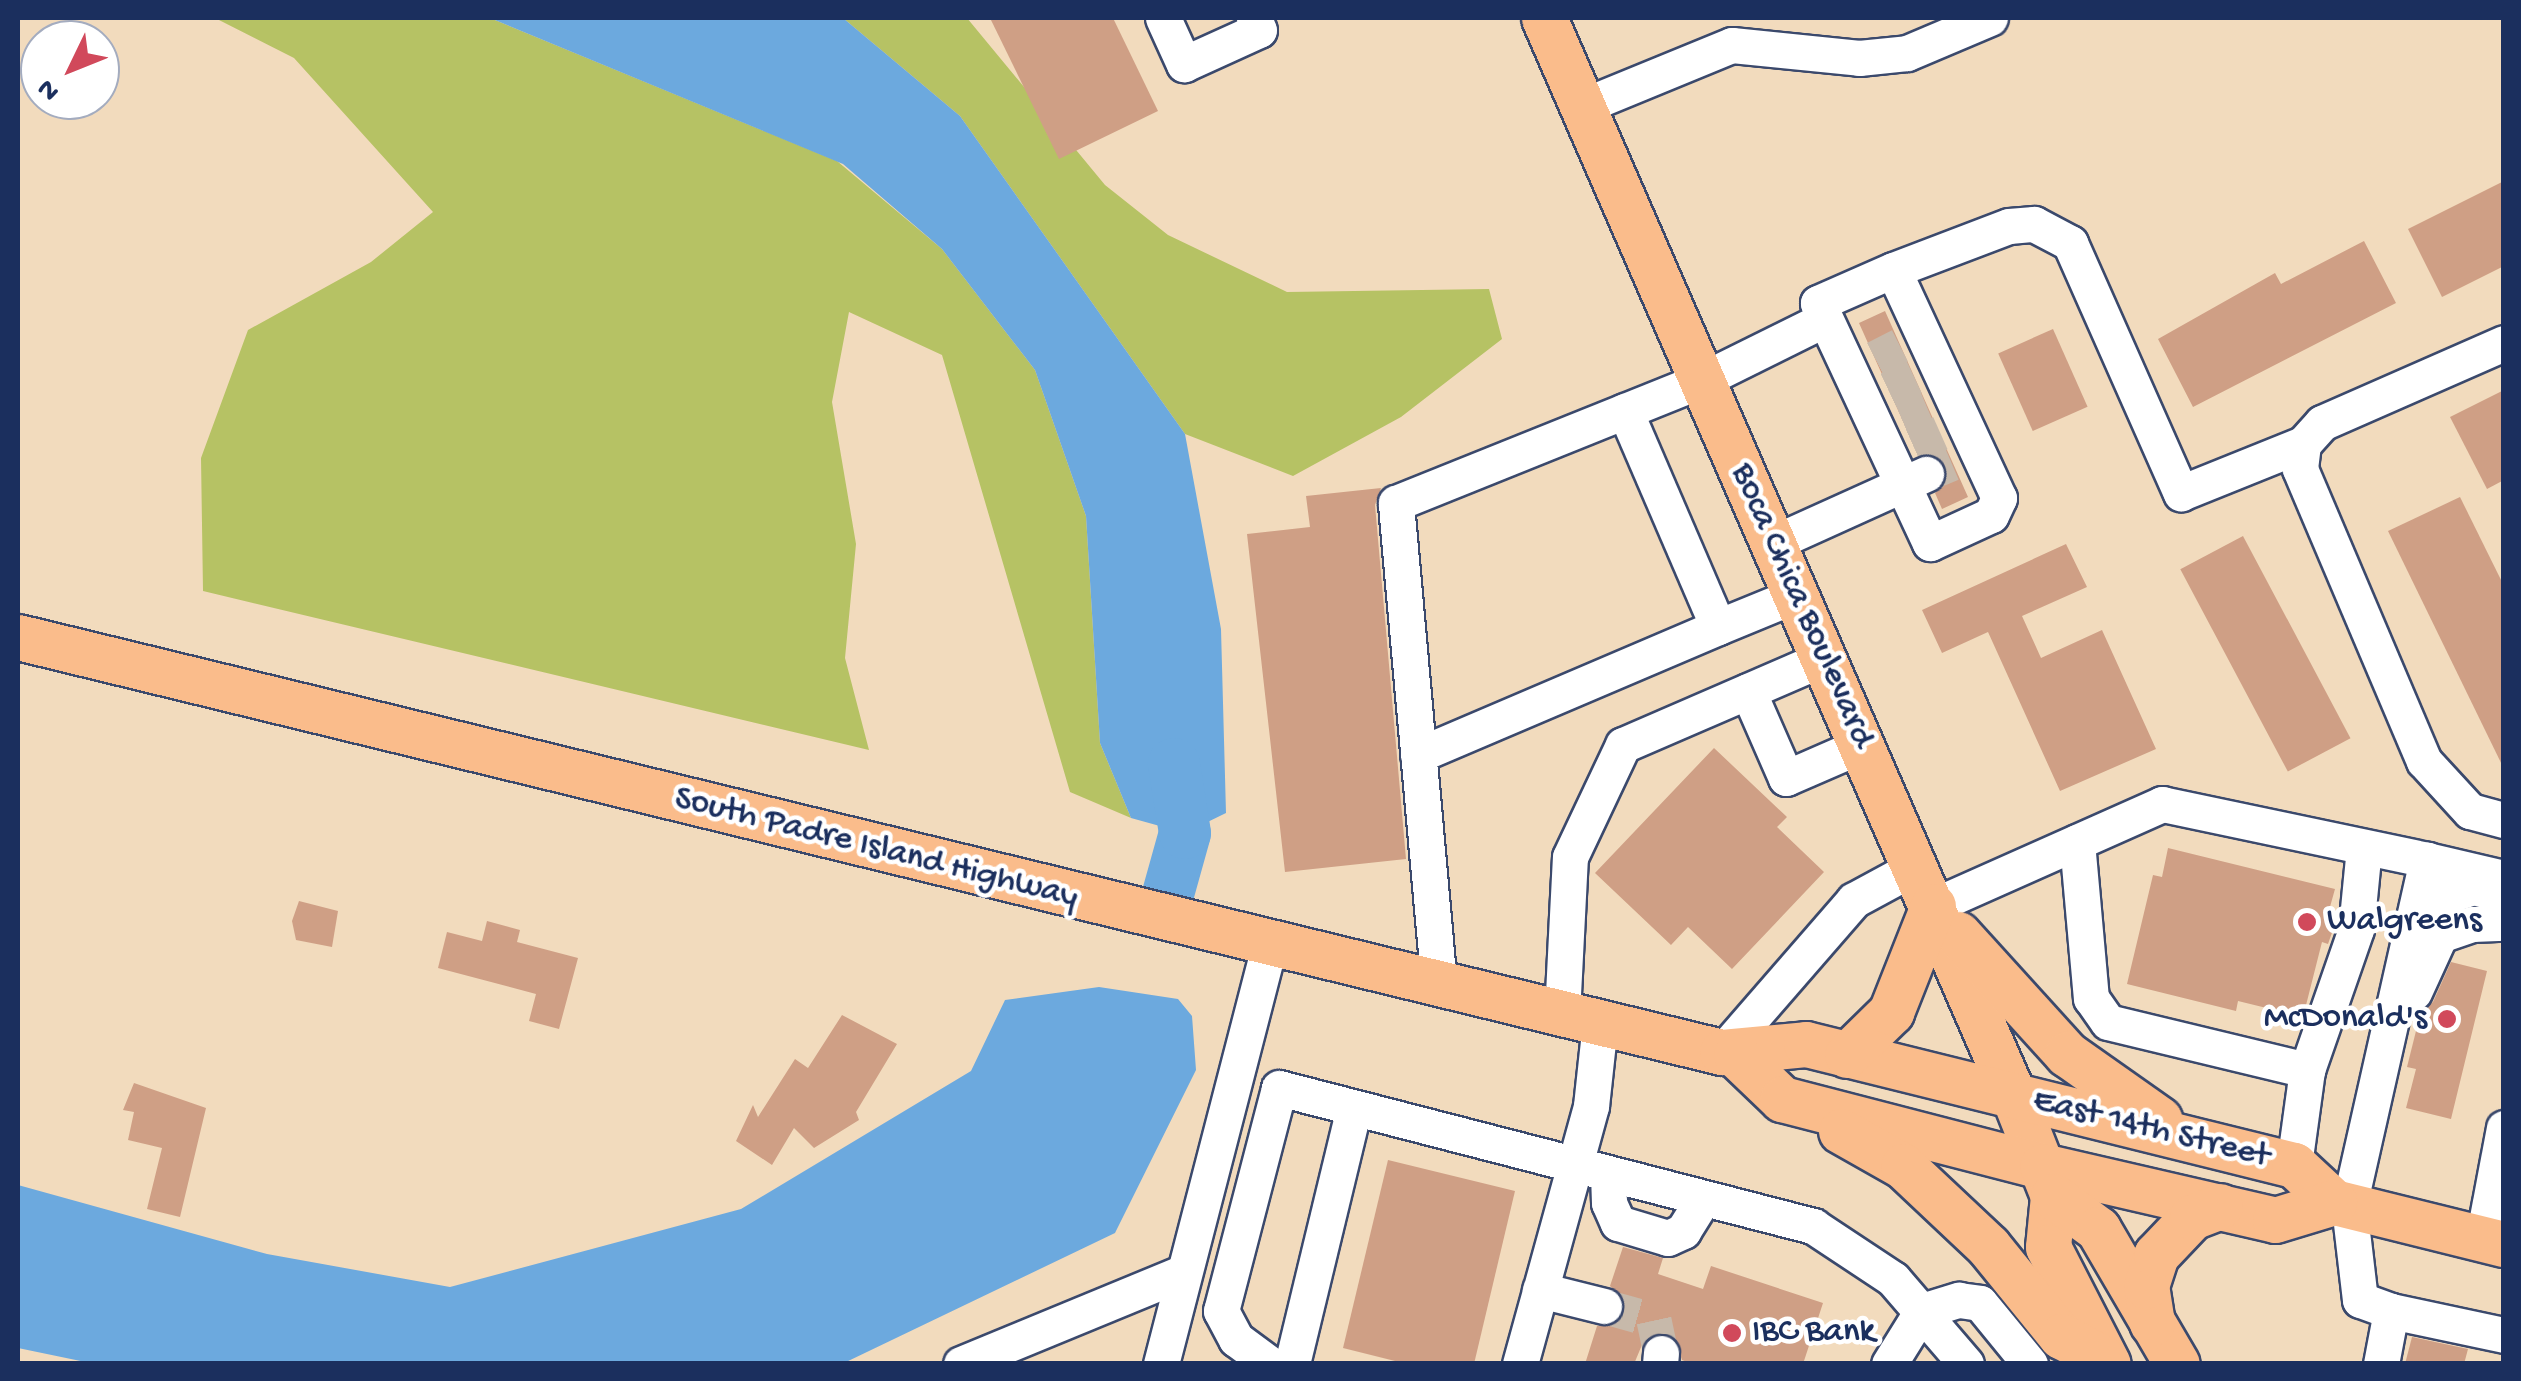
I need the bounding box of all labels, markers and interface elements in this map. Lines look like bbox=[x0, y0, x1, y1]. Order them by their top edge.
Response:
north arrow bbox=[20, 20, 120, 120]
text: N bbox=[31, 71, 67, 107]
street label: Boca Chica Boulevard bbox=[1719, 457, 1883, 755]
street label: South Padre Island Highway bbox=[670, 779, 1082, 919]
place label: Walgreens bbox=[2327, 901, 2482, 943]
marker: Walgreens bbox=[2296, 911, 2318, 933]
place label: McDonald's bbox=[2264, 998, 2427, 1040]
marker: McDonald's bbox=[2436, 1008, 2458, 1030]
street label: East 14th Street bbox=[2028, 1080, 2274, 1180]
place label: IBC Bank bbox=[1752, 1312, 1875, 1354]
marker: IBC Bank bbox=[1721, 1322, 1743, 1344]

